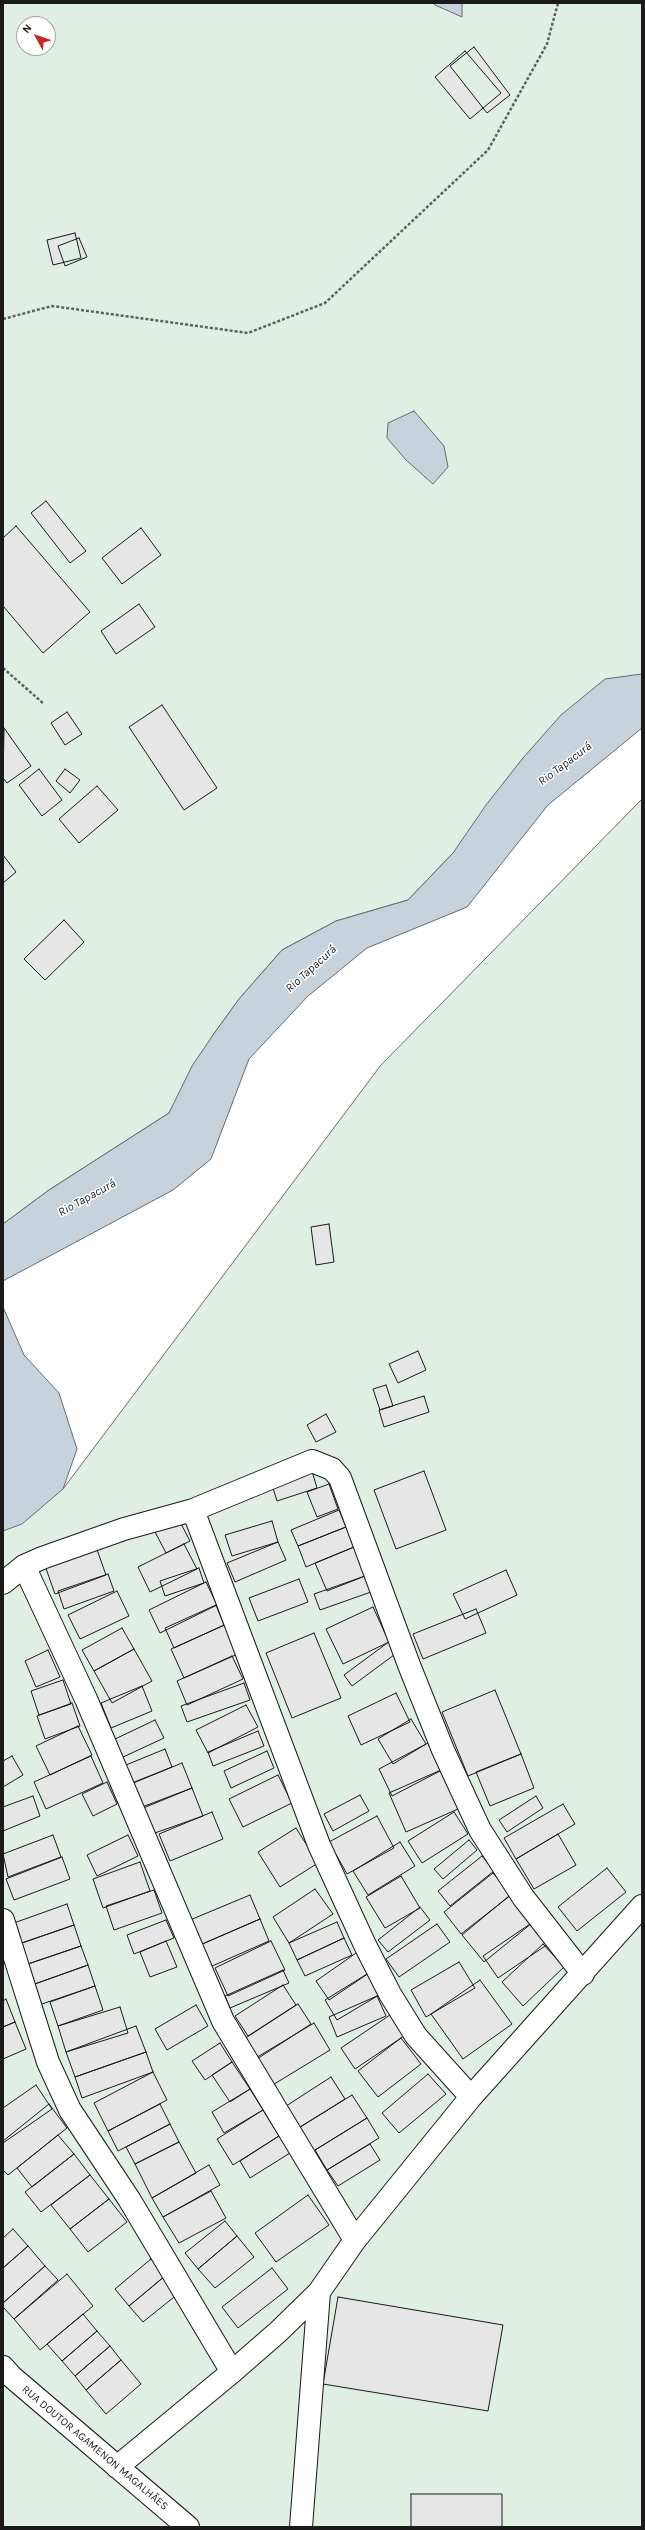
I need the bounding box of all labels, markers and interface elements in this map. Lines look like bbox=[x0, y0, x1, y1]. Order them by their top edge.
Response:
north arrow bbox=[16, 16, 56, 56]
text: N bbox=[20, 21, 35, 36]
water label: Rio Tapacurá bbox=[535, 739, 595, 789]
water label: Rio Tapacurá bbox=[283, 942, 339, 996]
water label: Rio Tapacurá bbox=[56, 1176, 118, 1220]
street label: RUA DOUTOR AGAMENON MAGALHÃES bbox=[19, 2383, 171, 2513]

